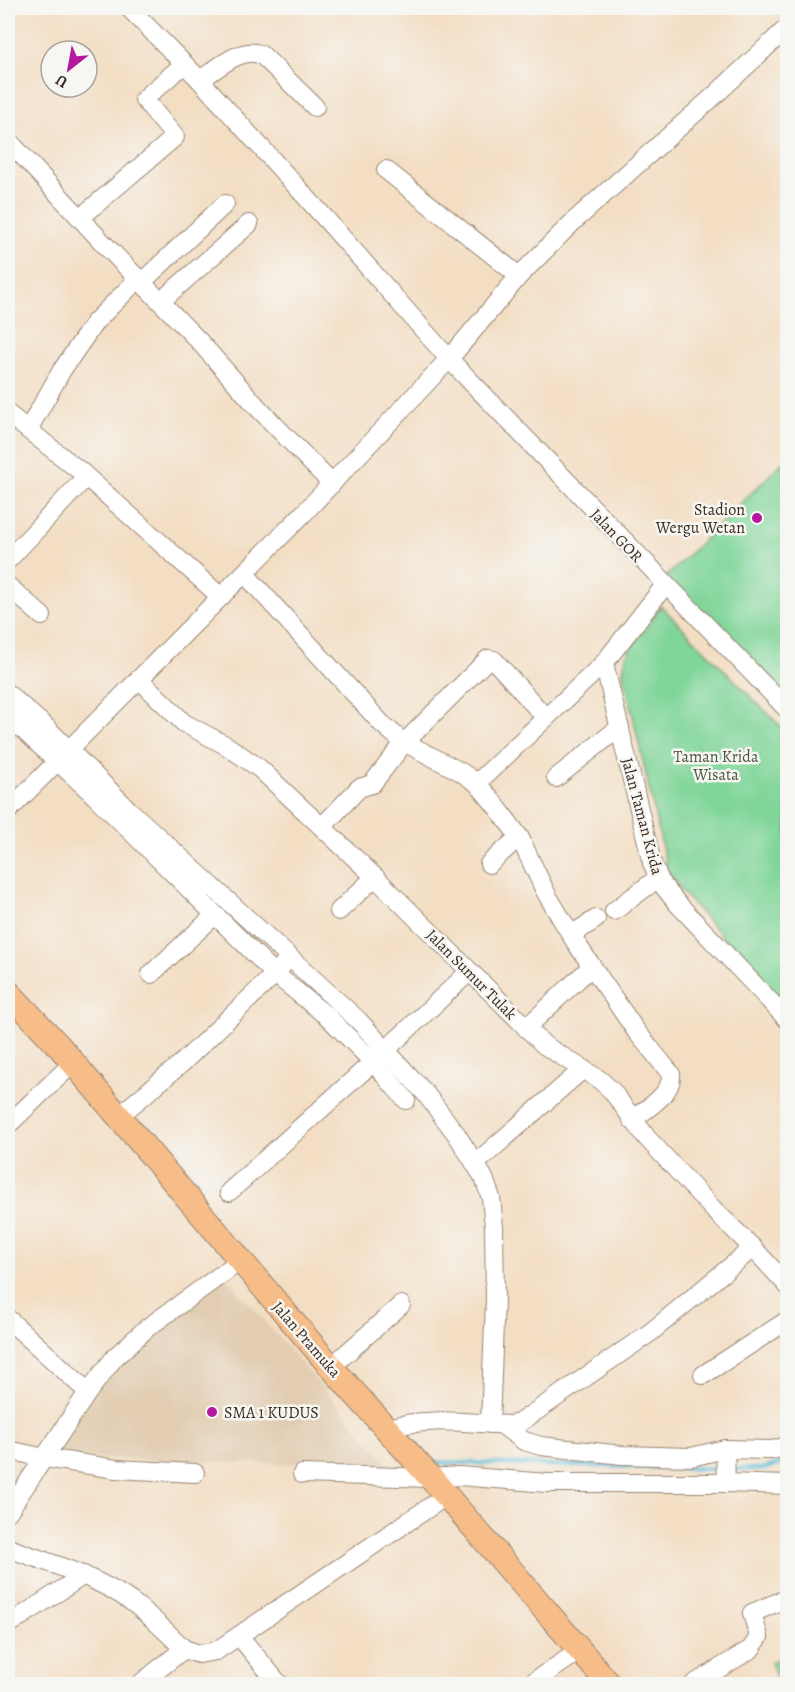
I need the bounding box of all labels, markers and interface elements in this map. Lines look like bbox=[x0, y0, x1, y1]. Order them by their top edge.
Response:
north arrow bbox=[39, 39, 99, 99]
text: U bbox=[51, 69, 72, 93]
place label: Stadion Wergu Wetan bbox=[655, 499, 745, 539]
street label: Jalan GOR bbox=[585, 504, 648, 568]
marker: Stadion Wergu Wetan bbox=[750, 511, 764, 525]
park label: Taman Krida Wisata bbox=[674, 746, 759, 786]
street label: Jalan Taman Krida bbox=[616, 755, 668, 878]
street label: Jalan Sumur Tulak bbox=[421, 924, 522, 1025]
street label: Jalan Pramuka bbox=[267, 1297, 346, 1383]
place label: SMA 1 KUDUS bbox=[224, 1402, 319, 1424]
marker: SMA 1 KUDUS bbox=[205, 1405, 219, 1419]

